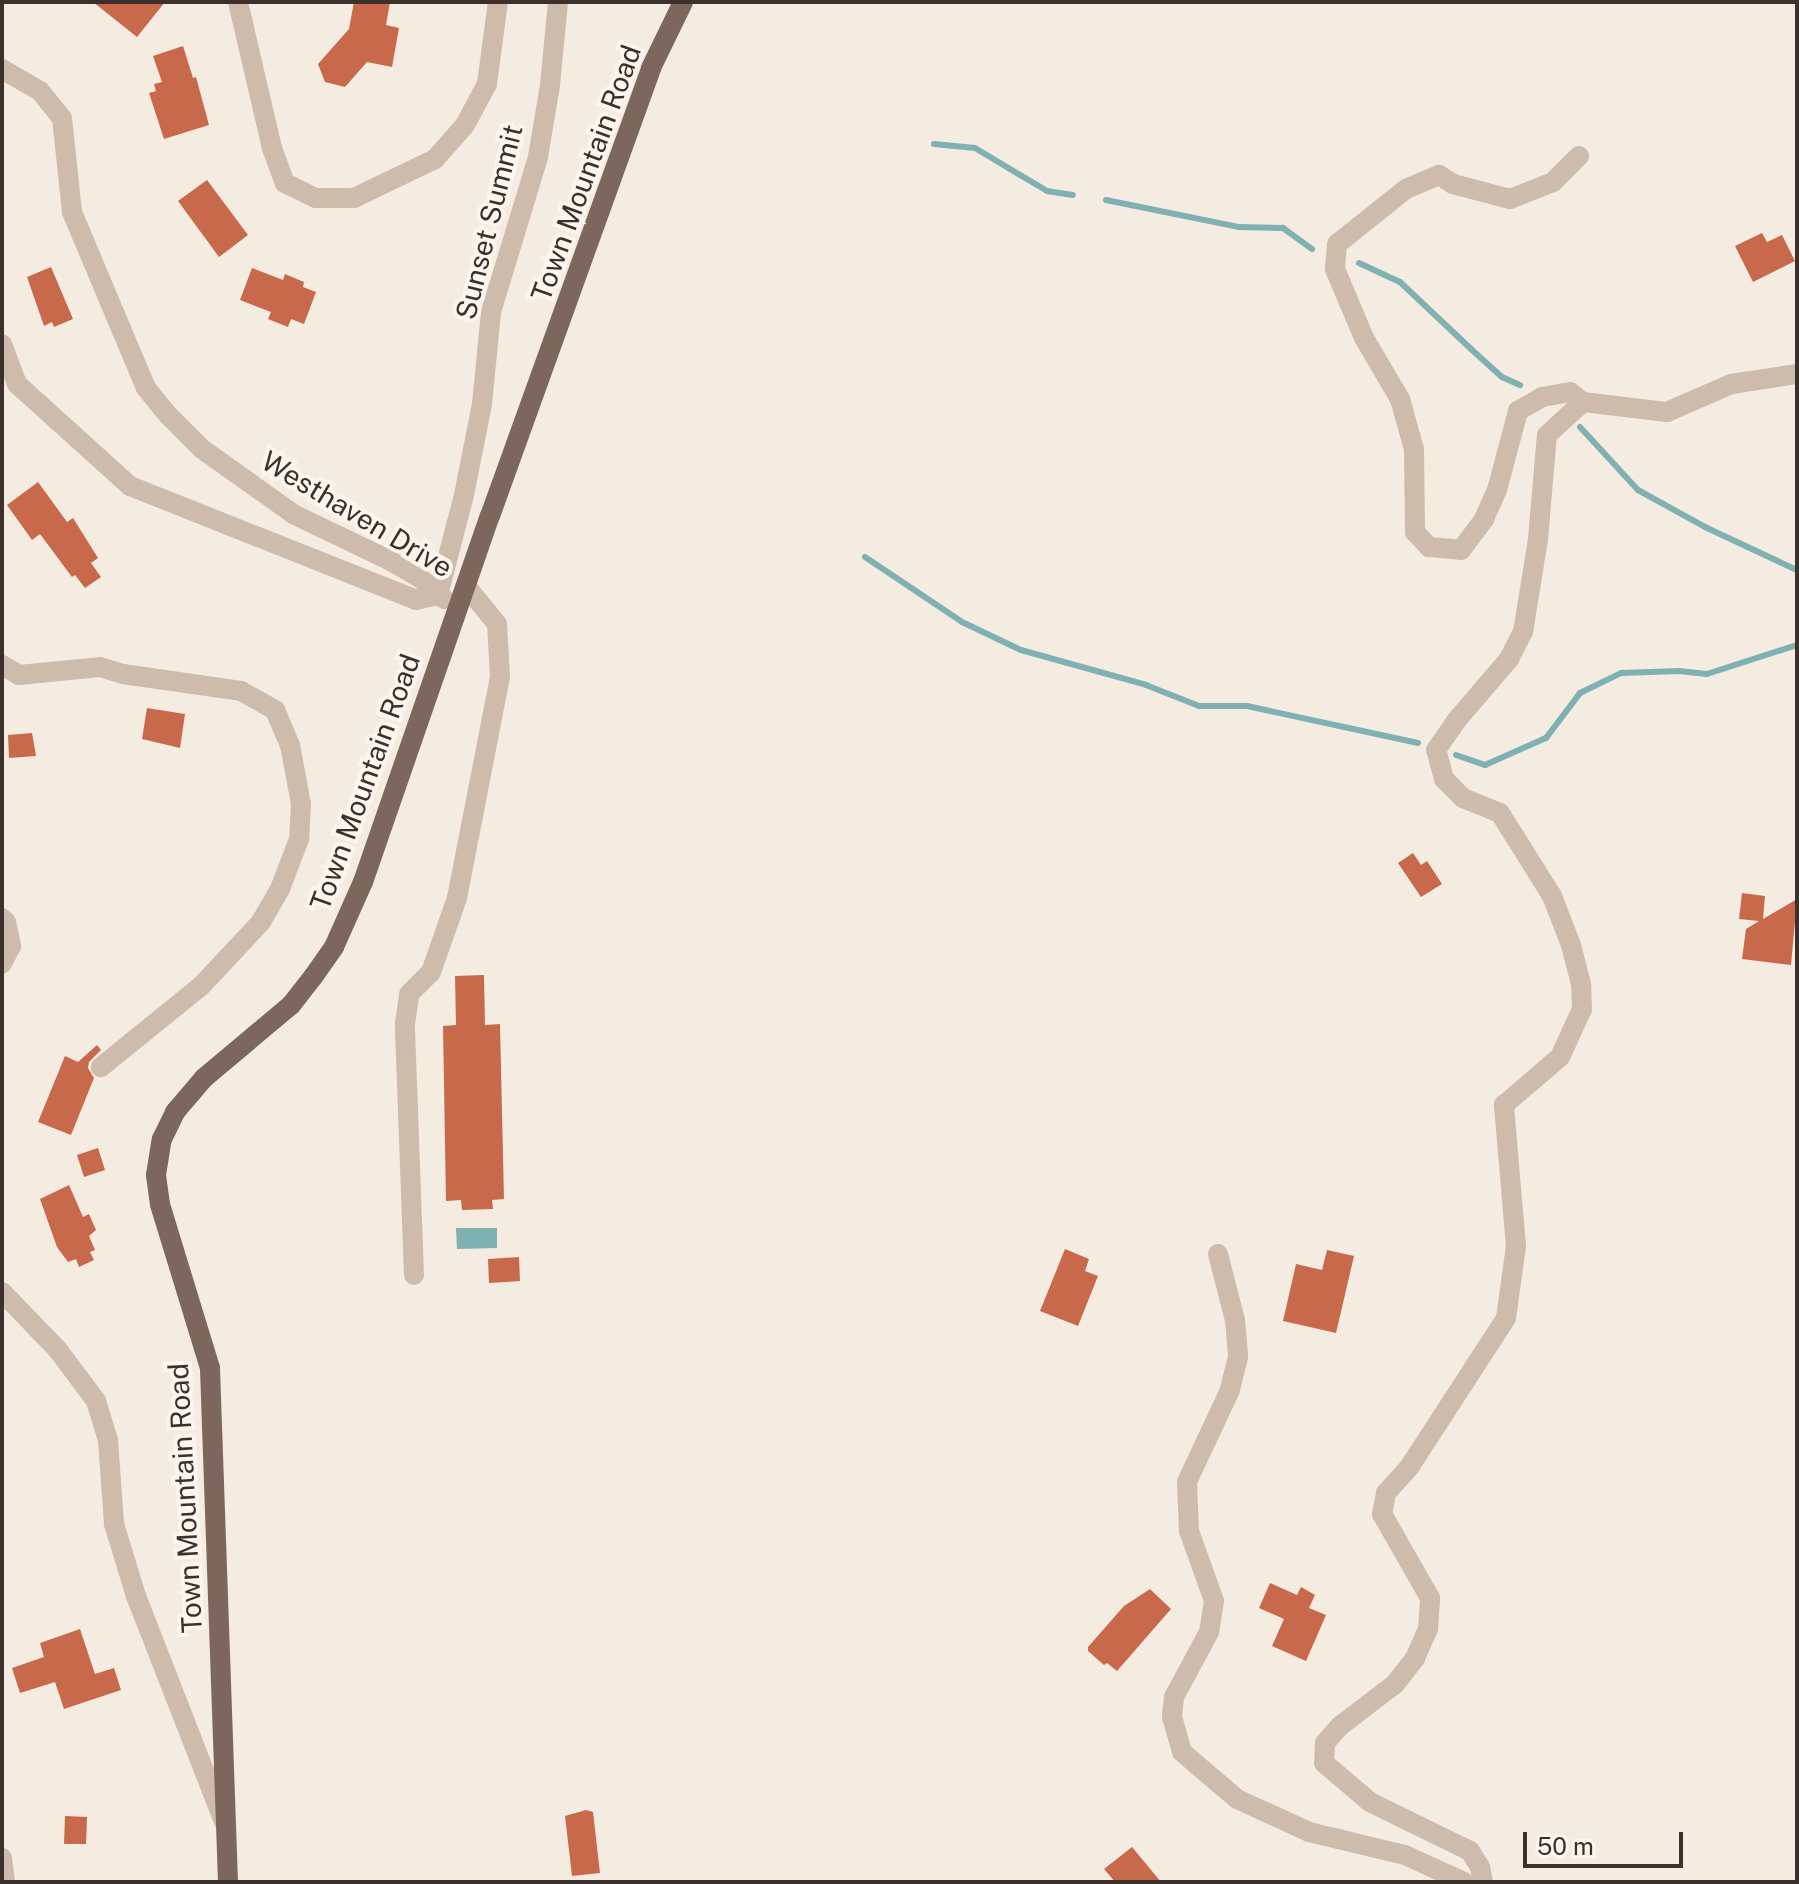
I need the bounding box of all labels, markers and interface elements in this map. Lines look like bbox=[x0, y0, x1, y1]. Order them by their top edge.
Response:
street label: Town Mountain Road bbox=[524, 40, 648, 306]
street label: Sunset Summit bbox=[449, 121, 529, 323]
street label: Westhaven Drive bbox=[255, 444, 459, 584]
street label: Town Mountain Road bbox=[303, 649, 427, 915]
street label: Town Mountain Road bbox=[161, 1362, 209, 1634]
scale bar bbox=[1527, 1816, 1687, 1866]
text: 50 m bbox=[1537, 1832, 1594, 1860]

